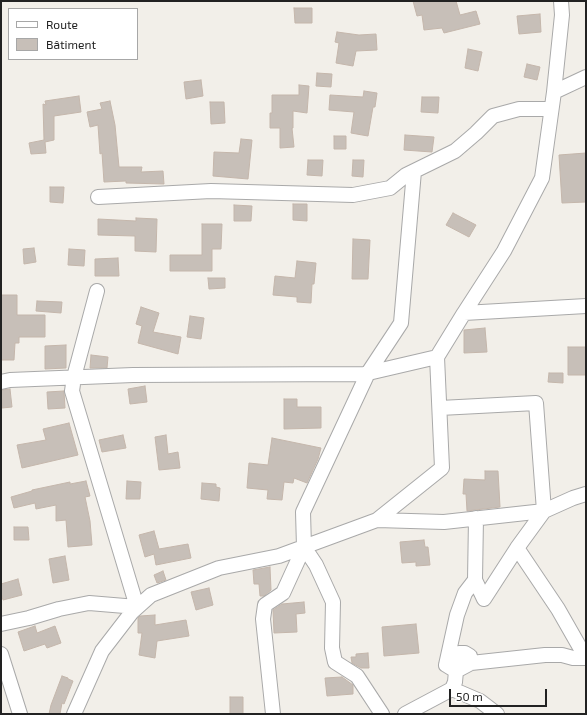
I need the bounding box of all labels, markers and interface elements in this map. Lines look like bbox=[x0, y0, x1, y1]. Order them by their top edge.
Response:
legend bbox=[8, 8, 138, 60]
text: Route bbox=[46, 17, 78, 31]
text: Bâtiment bbox=[46, 37, 96, 51]
scale bar bbox=[451, 681, 549, 707]
text: 50 m bbox=[456, 689, 483, 703]

